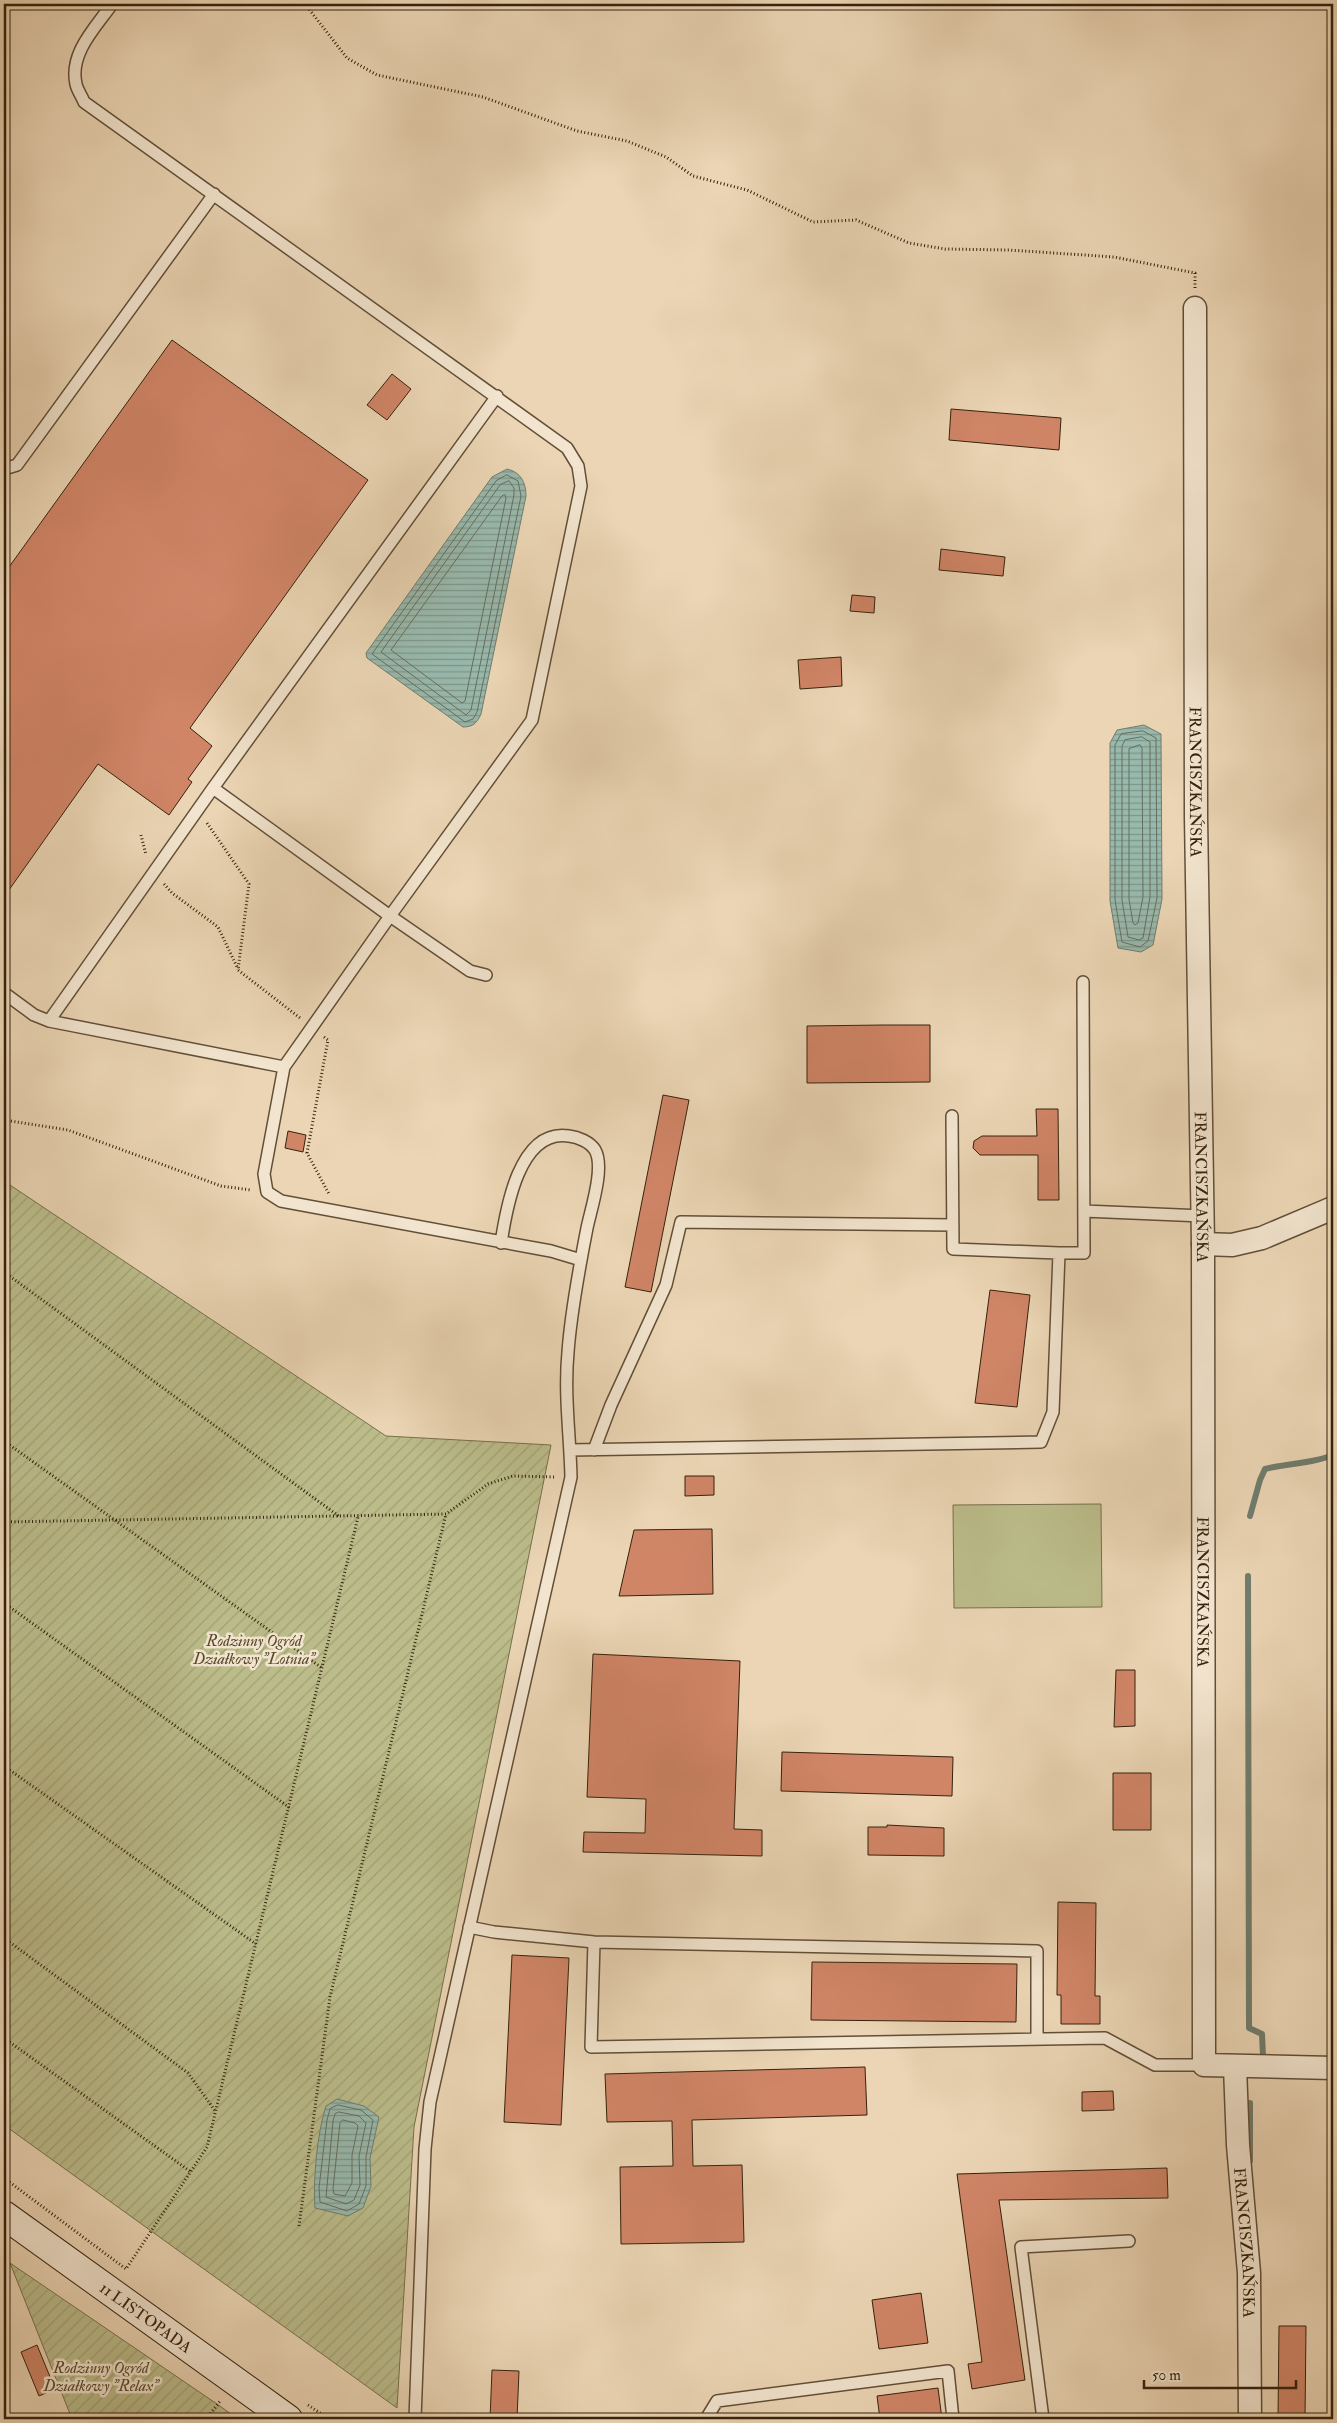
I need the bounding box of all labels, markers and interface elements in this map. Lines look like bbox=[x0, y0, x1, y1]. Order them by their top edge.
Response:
street label: FRANCISZKAŃSKA bbox=[1185, 707, 1206, 858]
street label: FRANCISZKAŃSKA bbox=[1190, 1111, 1212, 1262]
street label: FRANCISZKAŃSKA bbox=[1192, 1517, 1213, 1667]
park label: Rodzinny Ogród Działkowy "Lotnia" bbox=[192, 1631, 316, 1669]
street label: FRANCISZKAŃSKA bbox=[1229, 2167, 1258, 2318]
street label: 11 LISTOPADA bbox=[96, 2278, 195, 2358]
park label: Rodzinny Ogród Działkowy "Relax" bbox=[42, 2358, 160, 2396]
scale bar bbox=[1144, 2358, 1297, 2390]
text: 50 m bbox=[1152, 2366, 1181, 2385]

